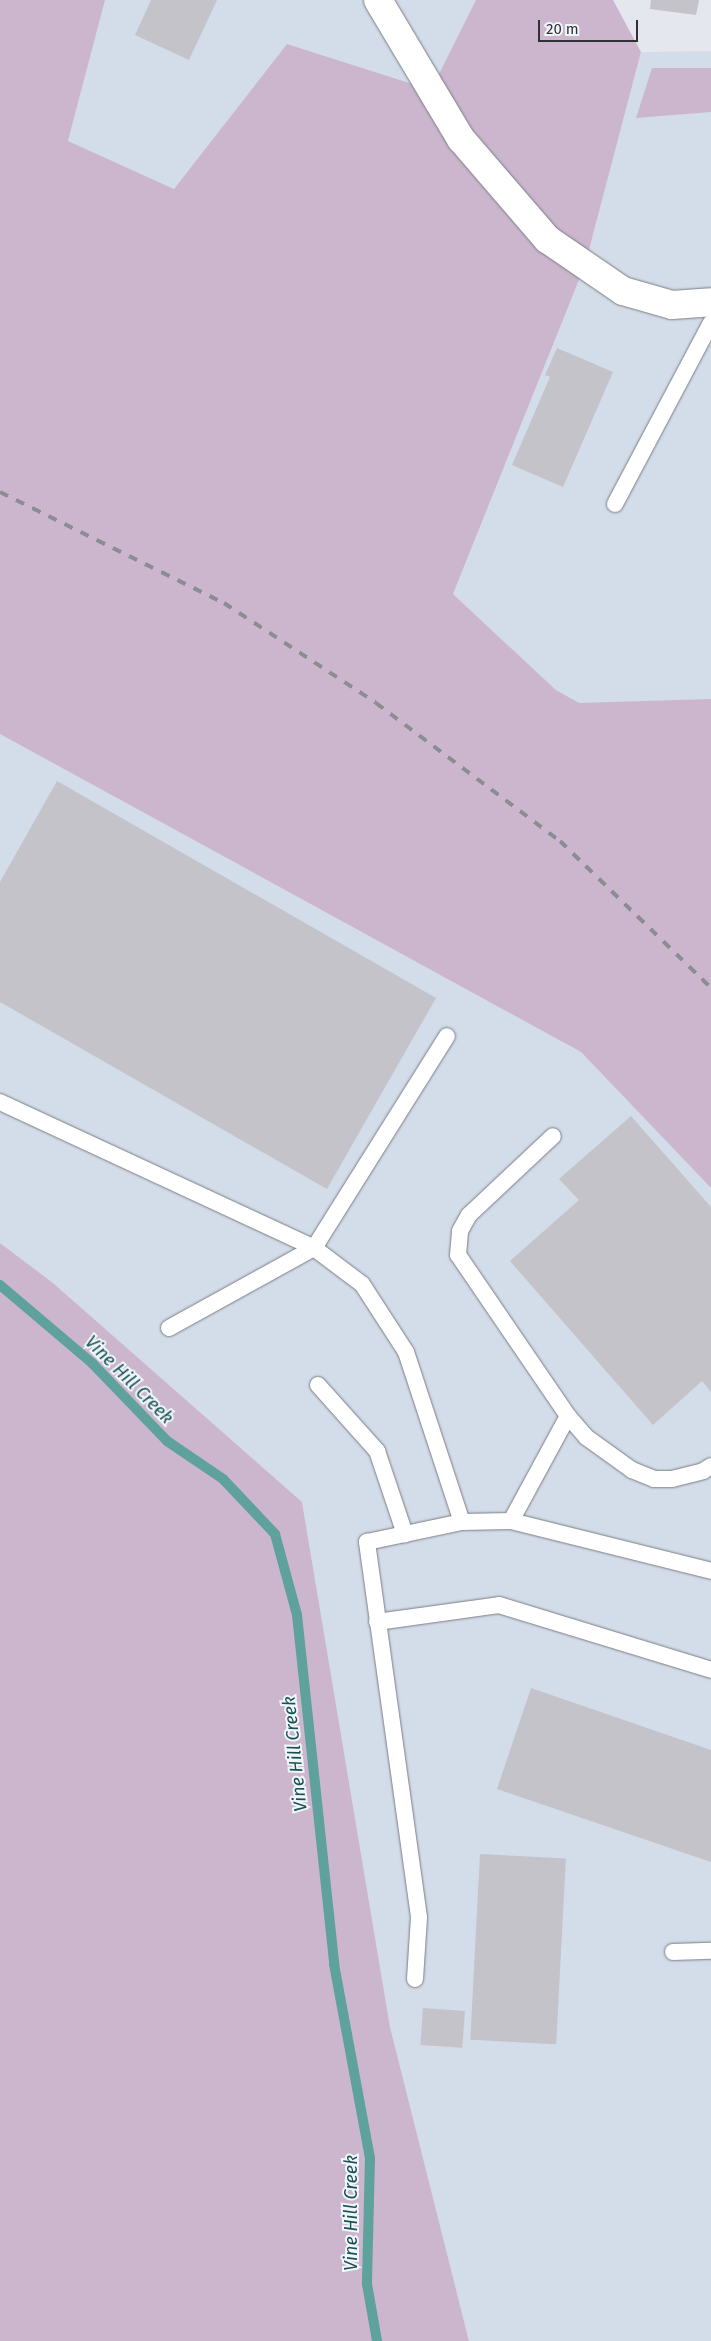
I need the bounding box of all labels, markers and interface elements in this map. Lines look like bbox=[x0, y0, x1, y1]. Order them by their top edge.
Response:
scale bar bbox=[541, 10, 641, 42]
text: 20 m bbox=[546, 20, 579, 38]
water label: Vine Hill Creek bbox=[80, 1331, 178, 1429]
water label: Vine Hill Creek bbox=[278, 1695, 312, 1813]
water label: Vine Hill Creek bbox=[340, 2155, 362, 2271]

